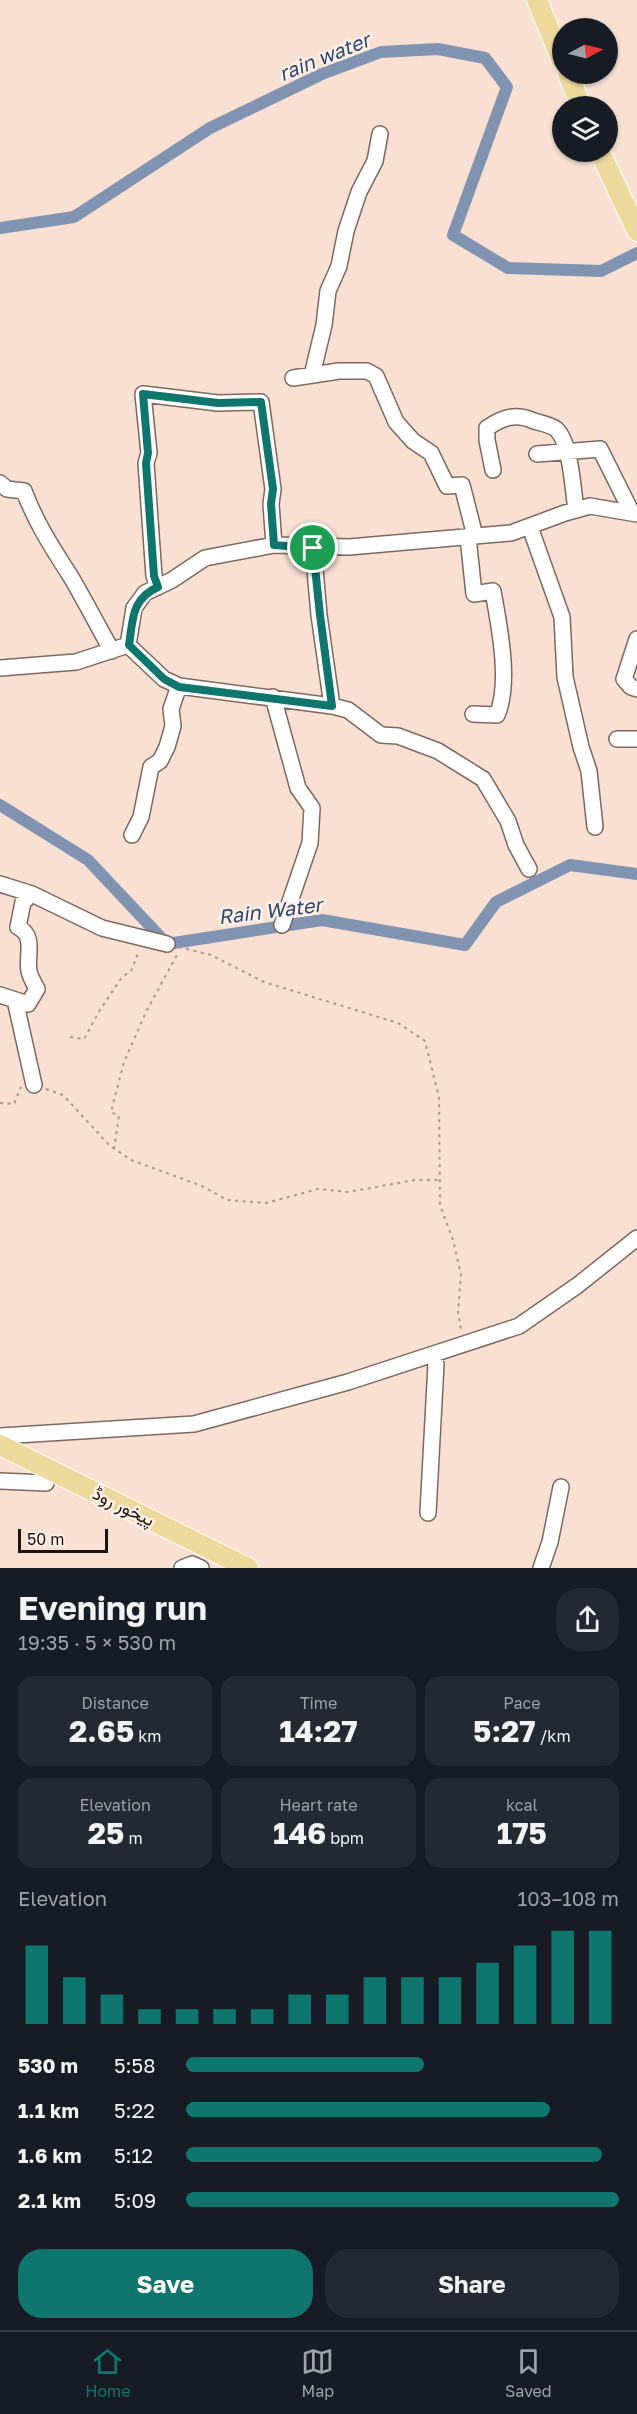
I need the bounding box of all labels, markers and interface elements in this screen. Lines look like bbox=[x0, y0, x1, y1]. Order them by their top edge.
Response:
north arrow bbox=[552, 18, 618, 84]
map controls bbox=[552, 18, 618, 162]
water label: rain water bbox=[275, 26, 376, 85]
button: layers bbox=[552, 96, 618, 162]
pin bbox=[287, 522, 338, 573]
icon: arrive bbox=[296, 531, 329, 564]
water label: Rain Water bbox=[217, 891, 326, 928]
street label: پیخور روڈ bbox=[89, 1482, 159, 1532]
scale bar bbox=[18, 1526, 108, 1554]
text: 50 m bbox=[27, 1529, 64, 1549]
text: Evening run bbox=[18, 1588, 207, 1627]
button: share bbox=[556, 1588, 619, 1651]
text: 19:35 · 5 × 530 m bbox=[18, 1630, 176, 1654]
text: Distance bbox=[82, 1693, 149, 1713]
text: Time bbox=[300, 1693, 337, 1713]
text: Pace bbox=[503, 1693, 541, 1713]
text: 2.65 bbox=[69, 1713, 134, 1749]
text: 14:27 bbox=[279, 1713, 358, 1749]
text: 5:27 bbox=[473, 1713, 536, 1749]
text: km bbox=[134, 1726, 161, 1746]
text: /km bbox=[536, 1726, 571, 1746]
text: Elevation bbox=[80, 1795, 151, 1815]
text: Heart rate bbox=[279, 1795, 358, 1815]
text: kcal bbox=[506, 1795, 538, 1815]
text: 25 bbox=[88, 1815, 124, 1851]
text: 146 bbox=[273, 1815, 326, 1851]
text: 175 bbox=[497, 1815, 547, 1851]
text: m bbox=[124, 1828, 143, 1848]
text: bpm bbox=[326, 1828, 364, 1848]
text: Elevation bbox=[18, 1886, 107, 1910]
text: 103–108 m bbox=[518, 1886, 619, 1910]
text: 530 m bbox=[18, 2053, 78, 2077]
text: 5:58 bbox=[114, 2053, 155, 2077]
text: 1.1 km bbox=[18, 2098, 79, 2122]
text: 5:22 bbox=[114, 2098, 155, 2122]
text: 1.6 km bbox=[18, 2143, 82, 2167]
text: 5:12 bbox=[114, 2143, 153, 2167]
text: 2.1 km bbox=[18, 2188, 81, 2212]
text: 5:09 bbox=[114, 2188, 156, 2212]
button: Save bbox=[18, 2249, 313, 2318]
button: Share bbox=[325, 2249, 619, 2318]
tab: Home bbox=[85, 2345, 131, 2401]
tab: Map bbox=[301, 2345, 334, 2401]
tab: Saved bbox=[505, 2345, 552, 2401]

